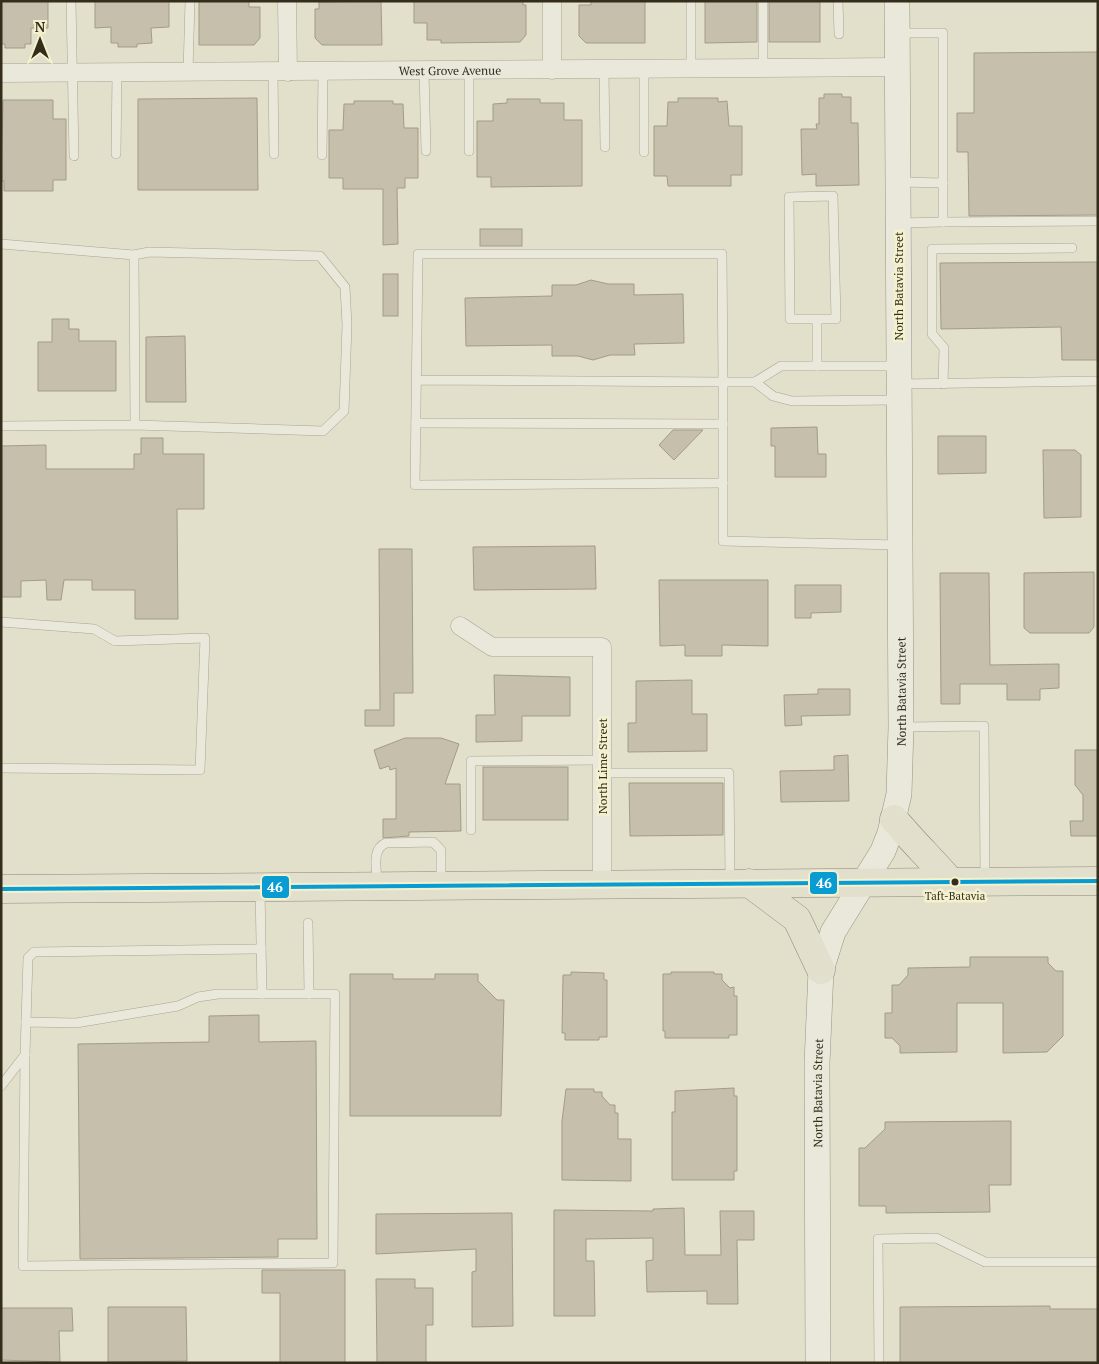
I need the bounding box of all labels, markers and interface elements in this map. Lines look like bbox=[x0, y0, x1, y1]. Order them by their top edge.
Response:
north arrow bbox=[15, 15, 65, 65]
text: N bbox=[35, 17, 46, 36]
street label: West Grove Avenue bbox=[399, 62, 501, 78]
street label: North Batavia Street bbox=[891, 231, 906, 341]
street label: North Batavia Street bbox=[893, 636, 909, 746]
street label: North Lime Street bbox=[595, 717, 610, 814]
line badge: 46 bbox=[809, 871, 838, 895]
text: 46 bbox=[816, 873, 832, 892]
line badge: 46 bbox=[261, 875, 290, 899]
text: 46 bbox=[267, 877, 283, 896]
marker: Taft-Batavia bbox=[950, 877, 960, 887]
place label: Taft-Batavia bbox=[925, 889, 986, 903]
street label: North Batavia Street bbox=[810, 1038, 826, 1148]

